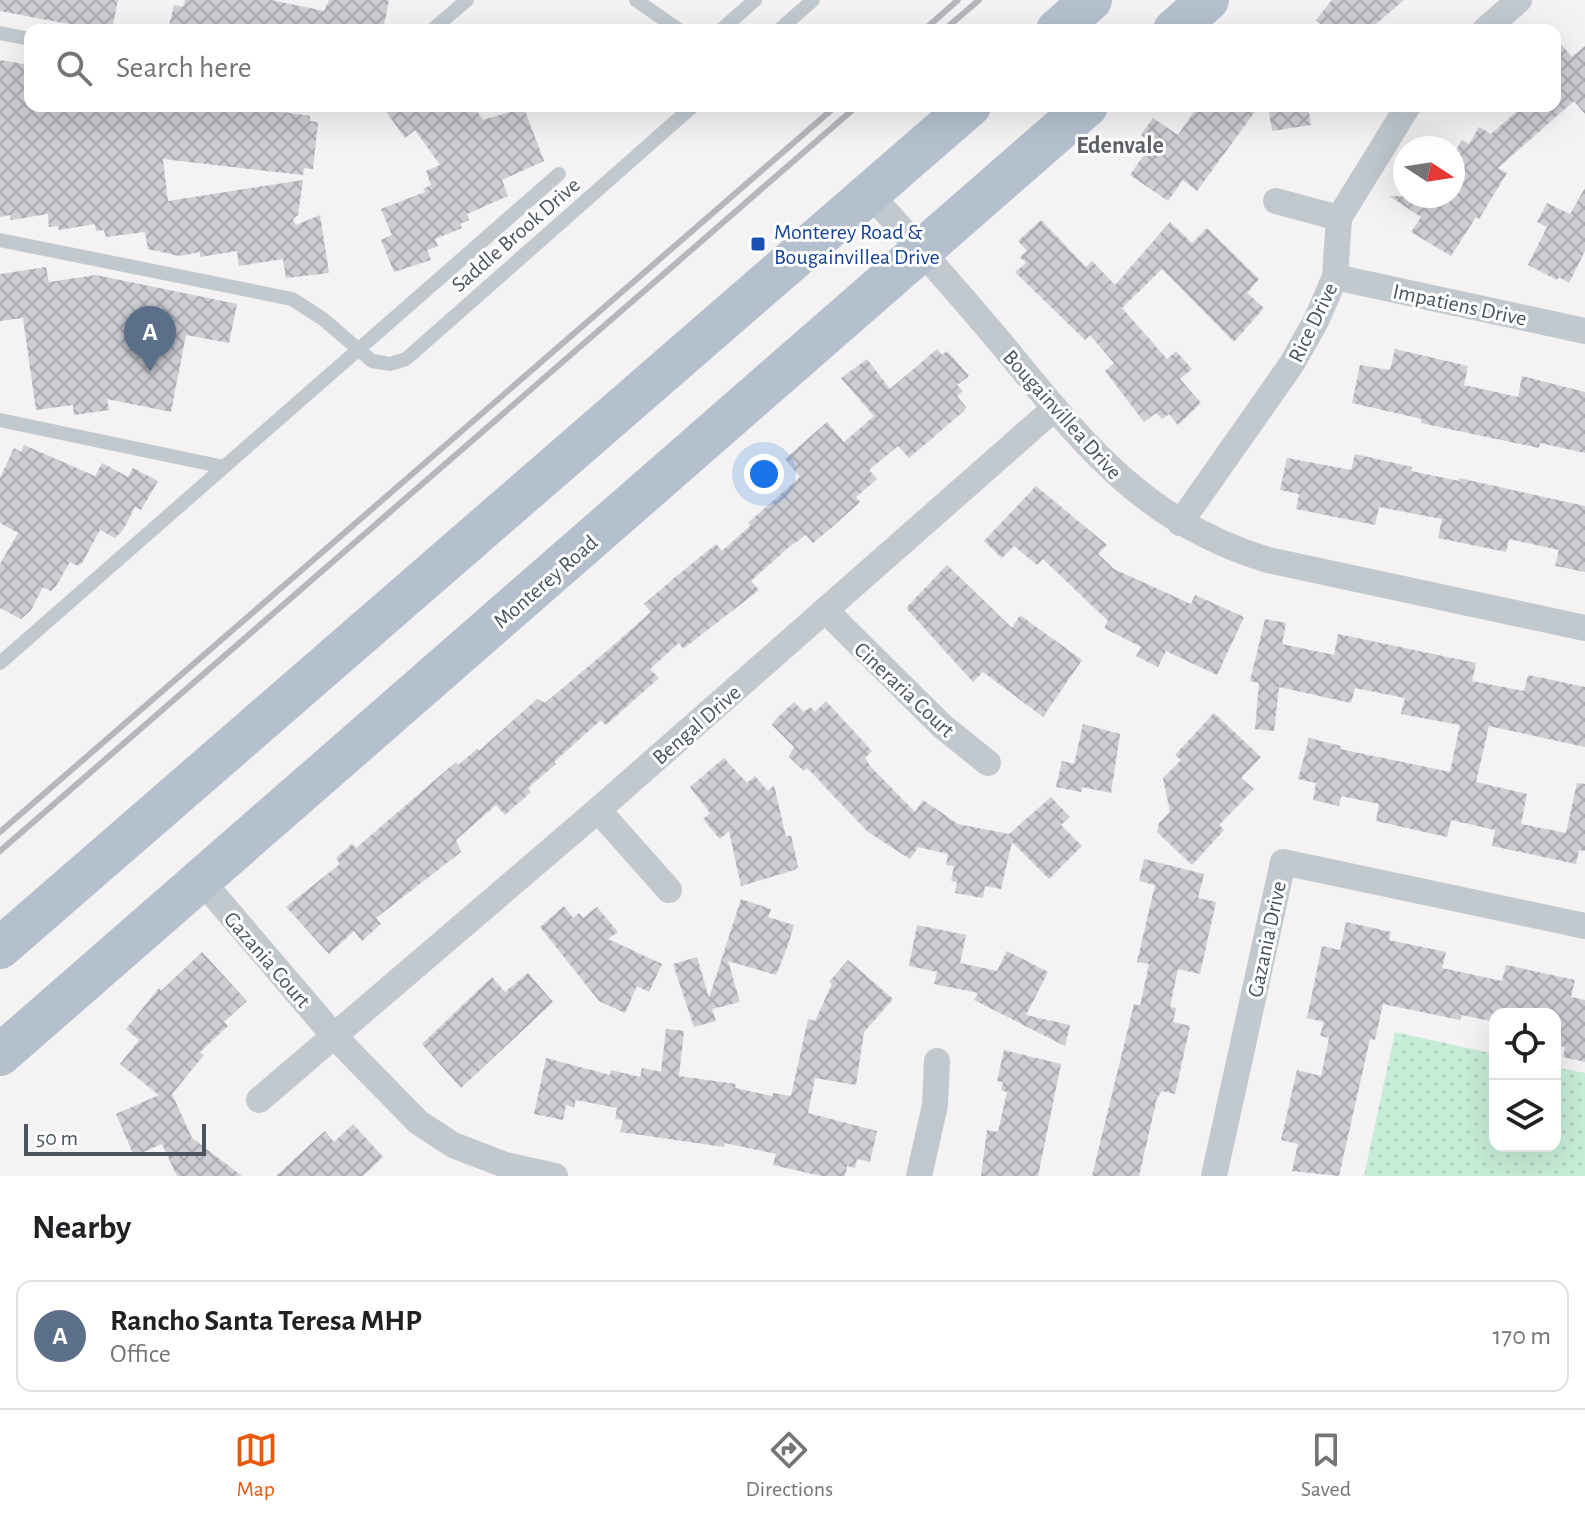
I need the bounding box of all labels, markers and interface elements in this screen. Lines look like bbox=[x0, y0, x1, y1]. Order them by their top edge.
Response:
search box bbox=[24, 24, 1561, 112]
icon: search bbox=[52, 46, 96, 90]
text: Search here bbox=[116, 53, 252, 83]
district label: Edenvale bbox=[1076, 134, 1164, 158]
north arrow bbox=[1393, 136, 1465, 208]
street label: Saddle Brook Drive bbox=[447, 173, 584, 296]
place label: Monterey Road & Bougainvillea Drive bbox=[774, 221, 940, 268]
marker: Monterey Road & Bougainvillea Drive bbox=[749, 235, 767, 253]
street label: Rice Drive bbox=[1284, 279, 1342, 366]
street label: Impatiens Drive bbox=[1391, 280, 1529, 330]
pin: A bbox=[124, 306, 176, 372]
street label: Bougainvillea Drive bbox=[999, 346, 1126, 484]
your location bbox=[744, 454, 784, 494]
street label: Monterey Road bbox=[489, 531, 602, 633]
street label: Cineraria Court bbox=[850, 638, 959, 742]
street label: Bengal Drive bbox=[648, 681, 745, 769]
street label: Gazania Drive bbox=[1244, 879, 1290, 999]
street label: Gazania Court bbox=[220, 907, 315, 1012]
map controls bbox=[1489, 1008, 1561, 1152]
button: locate bbox=[1489, 1008, 1561, 1080]
button: layers bbox=[1489, 1080, 1561, 1152]
scale bar bbox=[24, 1120, 206, 1156]
text: 50 m bbox=[36, 1127, 78, 1149]
text: Nearby bbox=[32, 1211, 131, 1245]
text: Rancho Santa Teresa MHP bbox=[110, 1306, 422, 1336]
text: A bbox=[52, 1323, 68, 1349]
text: 170 m bbox=[1492, 1323, 1551, 1349]
text: Office bbox=[110, 1341, 171, 1367]
tab: Map bbox=[234, 1428, 278, 1502]
tab: Directions bbox=[745, 1428, 833, 1502]
tab: Saved bbox=[1301, 1428, 1351, 1502]

